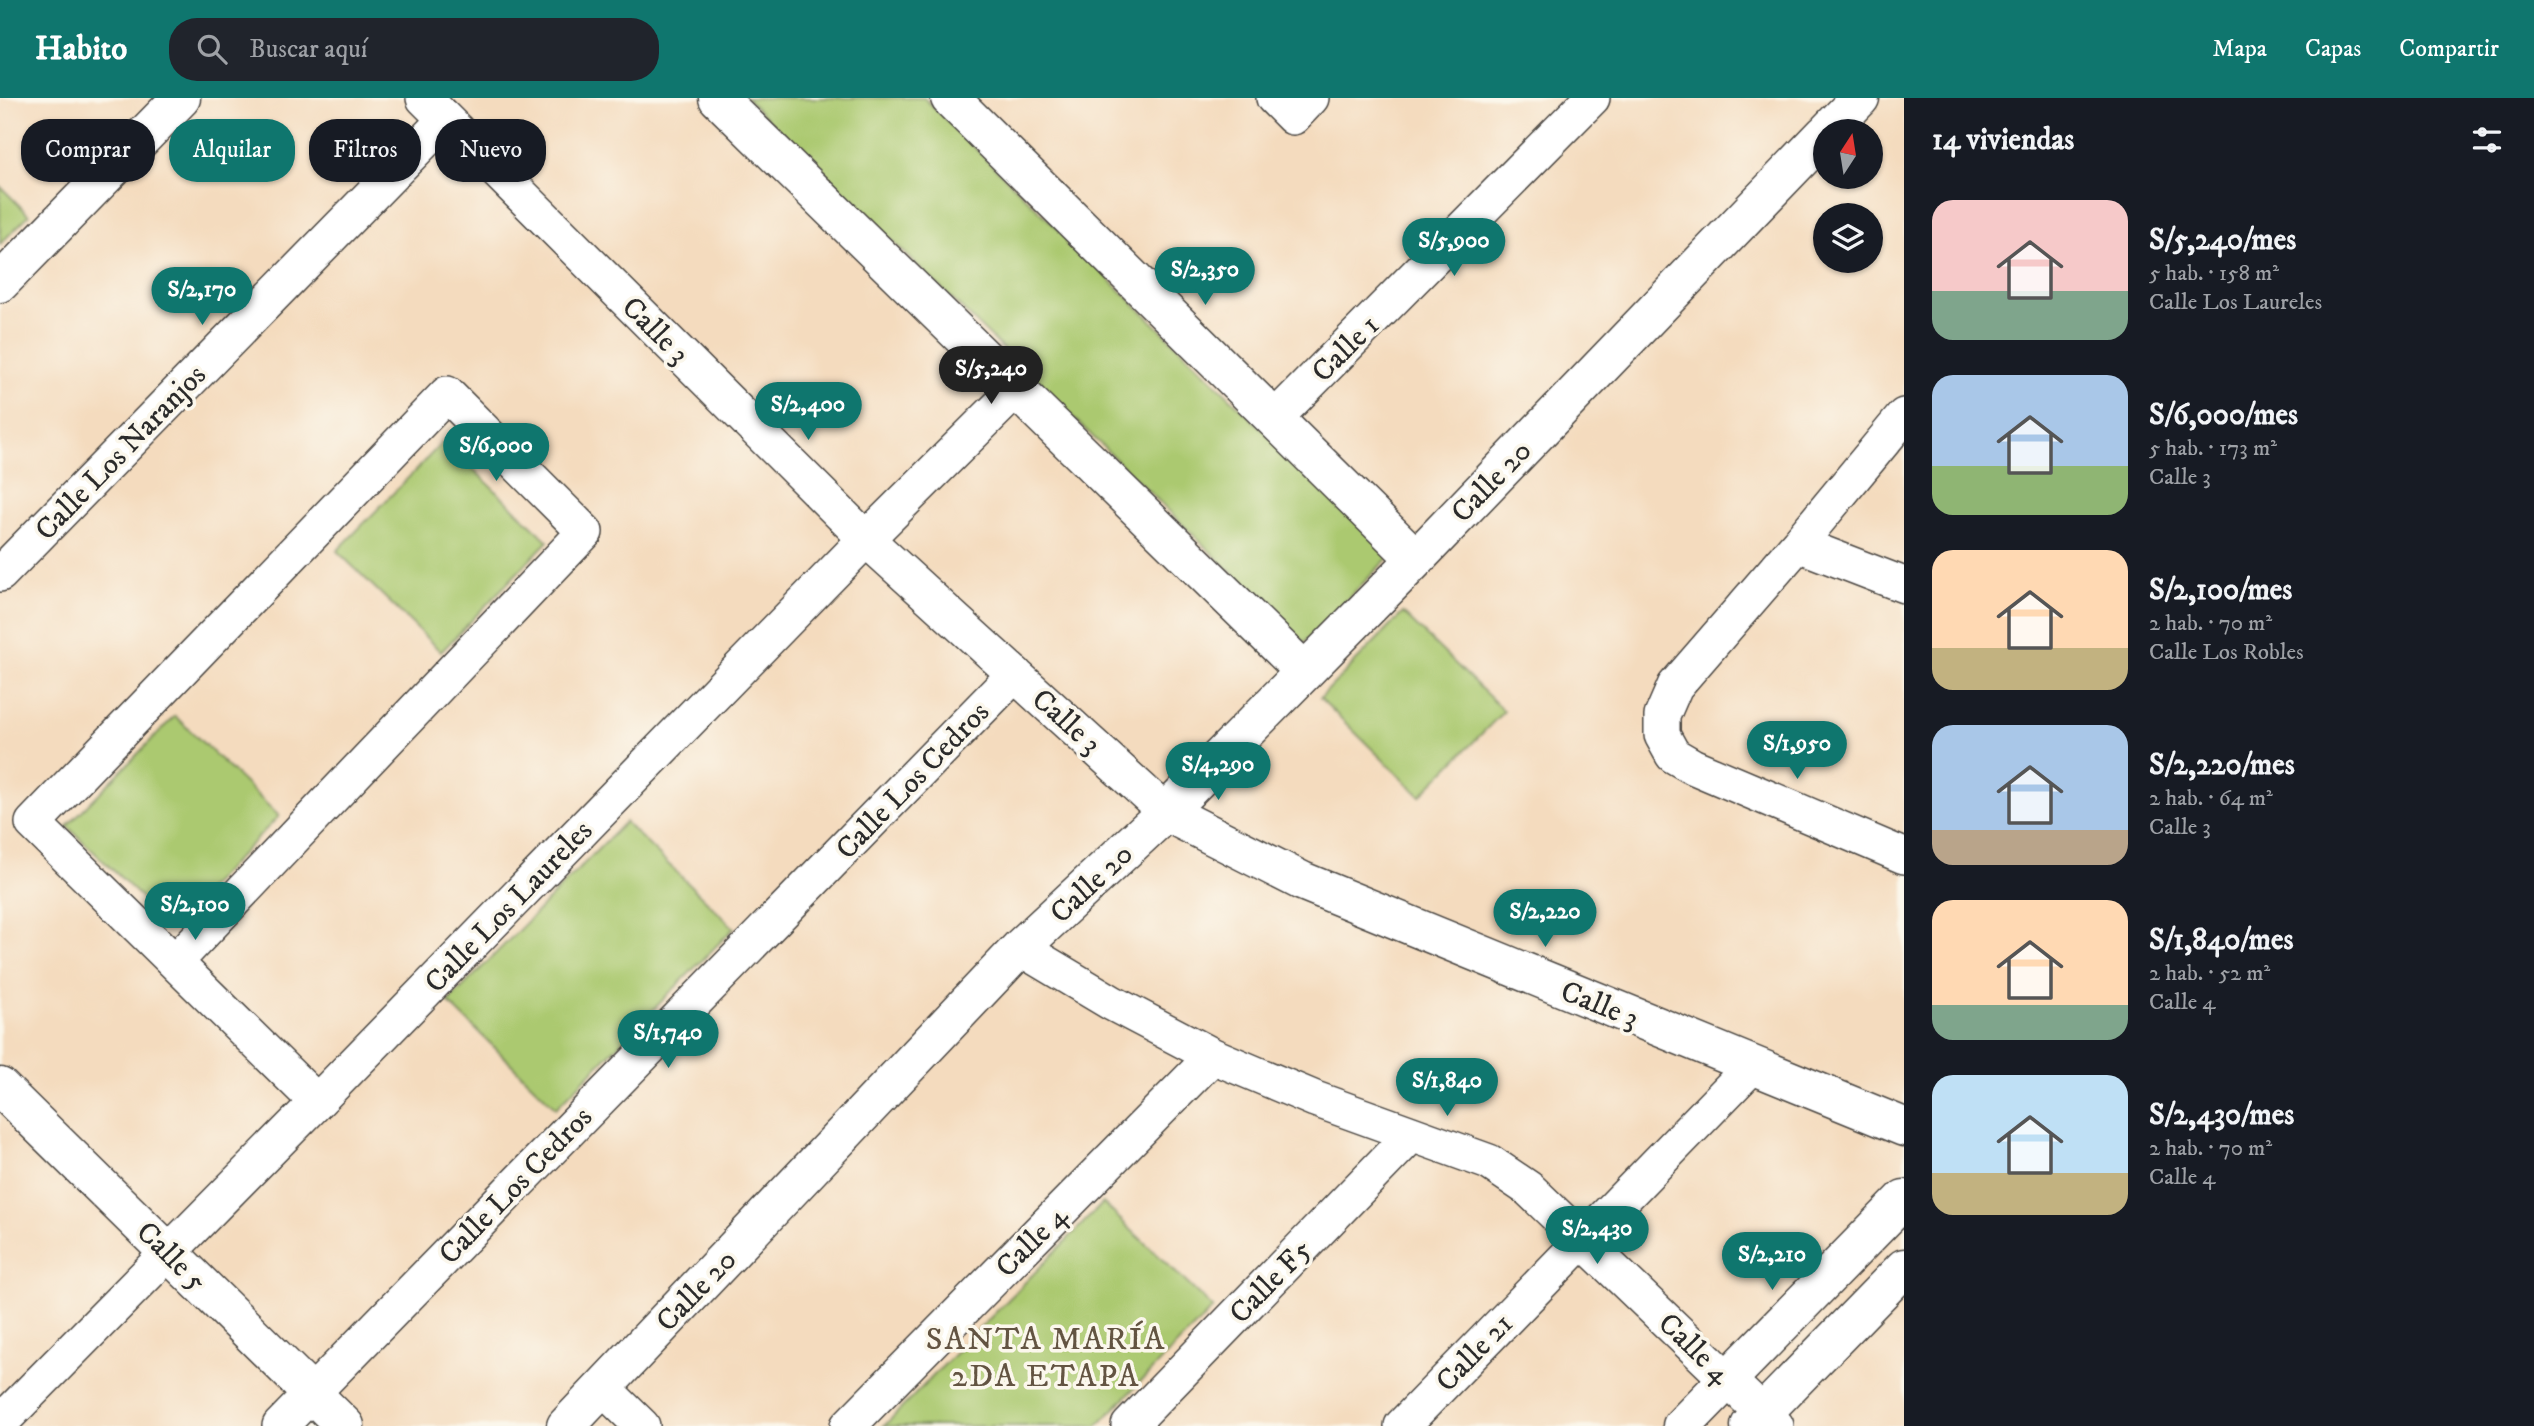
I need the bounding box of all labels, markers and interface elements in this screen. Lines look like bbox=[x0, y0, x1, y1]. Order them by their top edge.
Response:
search box bbox=[169, 18, 659, 81]
text: Habito bbox=[35, 29, 127, 70]
icon: search bbox=[193, 30, 231, 68]
text: Buscar aquí bbox=[249, 33, 368, 66]
text: Mapa bbox=[2213, 34, 2267, 64]
text: Capas bbox=[2305, 34, 2361, 64]
text: Compartir bbox=[2399, 34, 2499, 64]
chip: Comprar bbox=[21, 119, 155, 182]
chip: Alquilar bbox=[169, 119, 295, 182]
chip: Filtros bbox=[309, 119, 421, 182]
chip: Nuevo bbox=[435, 119, 546, 182]
north arrow bbox=[1813, 119, 1883, 189]
map controls bbox=[1813, 119, 1883, 273]
icon: filters bbox=[2468, 121, 2506, 159]
text: 14 viviendas bbox=[1932, 122, 2074, 159]
button: layers bbox=[1813, 203, 1883, 273]
pin: S/5,900 bbox=[1389, 218, 1519, 278]
text: S/5,240/mes bbox=[2149, 222, 2296, 259]
text: S/5,900 bbox=[1418, 226, 1490, 255]
icon: home bbox=[1988, 228, 2072, 312]
pin: S/2,350 bbox=[1140, 248, 1270, 307]
text: S/2,350 bbox=[1171, 255, 1239, 284]
text: 5 hab. · 158 m² bbox=[2149, 259, 2279, 288]
pin: S/2,170 bbox=[137, 268, 267, 327]
text: S/2,170 bbox=[168, 275, 237, 304]
text: Calle Los Laureles bbox=[2149, 288, 2322, 317]
street label: Calle 3 bbox=[613, 289, 697, 373]
street label: Calle 1 bbox=[1305, 308, 1388, 391]
pin: S/5,240 bbox=[926, 346, 1056, 406]
text: S/5,240 bbox=[955, 354, 1027, 383]
street label: Calle Los Naranjos bbox=[28, 357, 214, 549]
pin: S/2,400 bbox=[743, 382, 873, 442]
text: S/2,400 bbox=[771, 390, 845, 419]
text: S/6,000/mes bbox=[2149, 397, 2298, 434]
icon: home bbox=[1988, 403, 2072, 487]
pin: S/6,000 bbox=[431, 424, 561, 483]
text: S/6,000 bbox=[459, 431, 533, 460]
street label: Calle 20 bbox=[1444, 433, 1540, 531]
text: 5 hab. · 173 m² bbox=[2149, 434, 2277, 463]
text: Calle 3 bbox=[2149, 463, 2211, 492]
text: S/2,100/mes bbox=[2149, 572, 2292, 609]
icon: home bbox=[1988, 578, 2072, 662]
text: 2 hab. · 70 m² bbox=[2149, 609, 2272, 638]
text: Calle Los Robles bbox=[2149, 638, 2304, 667]
street label: Calle 3 bbox=[1024, 681, 1108, 763]
street label: Calle Los Cedros bbox=[828, 694, 998, 868]
pin: S/1,950 bbox=[1732, 722, 1862, 781]
text: S/1,950 bbox=[1763, 729, 1831, 758]
pin: S/4,290 bbox=[1153, 742, 1283, 802]
text: S/2,220/mes bbox=[2149, 747, 2295, 784]
text: S/4,290 bbox=[1182, 750, 1254, 779]
icon: home bbox=[1988, 753, 2072, 837]
text: 2 hab. · 64 m² bbox=[2149, 784, 2273, 813]
street label: Calle Los Laureles bbox=[417, 813, 601, 1001]
text: Calle 3 bbox=[2149, 813, 2211, 842]
street label: Calle 20 bbox=[1043, 836, 1141, 932]
pin: S/2,100 bbox=[130, 882, 260, 942]
text: S/2,100 bbox=[160, 890, 230, 919]
pin: S/2,220 bbox=[1480, 890, 1610, 949]
text: S/2,220 bbox=[1509, 897, 1581, 926]
text: S/1,840/mes bbox=[2149, 922, 2293, 959]
icon: home bbox=[1988, 928, 2072, 1012]
text: 2 hab. · 52 m² bbox=[2149, 959, 2270, 988]
street label: Calle 3 bbox=[1555, 973, 1644, 1038]
text: Calle 4 bbox=[2149, 988, 2216, 1017]
pin: S/1,740 bbox=[603, 1010, 733, 1070]
text: S/1,740 bbox=[634, 1018, 702, 1047]
pin: S/1,840 bbox=[1382, 1058, 1512, 1118]
text: S/1,840 bbox=[1412, 1066, 1482, 1095]
text: S/2,430/mes bbox=[2149, 1097, 2294, 1134]
street label: Calle Los Cedros bbox=[431, 1099, 601, 1273]
icon: home bbox=[1988, 1103, 2072, 1187]
text: 2 hab. · 70 m² bbox=[2149, 1134, 2272, 1163]
text: Calle 4 bbox=[2149, 1163, 2216, 1192]
street label: Calle 4 bbox=[988, 1198, 1076, 1286]
pin: S/2,430 bbox=[1532, 1206, 1662, 1266]
street label: Calle 5 bbox=[128, 1214, 214, 1300]
text: S/2,430 bbox=[1562, 1214, 1632, 1243]
street label: Calle F5 bbox=[1222, 1232, 1320, 1332]
pin: S/2,210 bbox=[1707, 1232, 1837, 1292]
text: S/2,210 bbox=[1738, 1240, 1806, 1269]
street label: Calle 20 bbox=[649, 1242, 745, 1340]
street label: Calle 21 bbox=[1429, 1306, 1521, 1400]
street label: Calle 4 bbox=[1650, 1306, 1739, 1393]
district label: SANTA MARÍA 2DA ETAPA bbox=[926, 1320, 1166, 1397]

